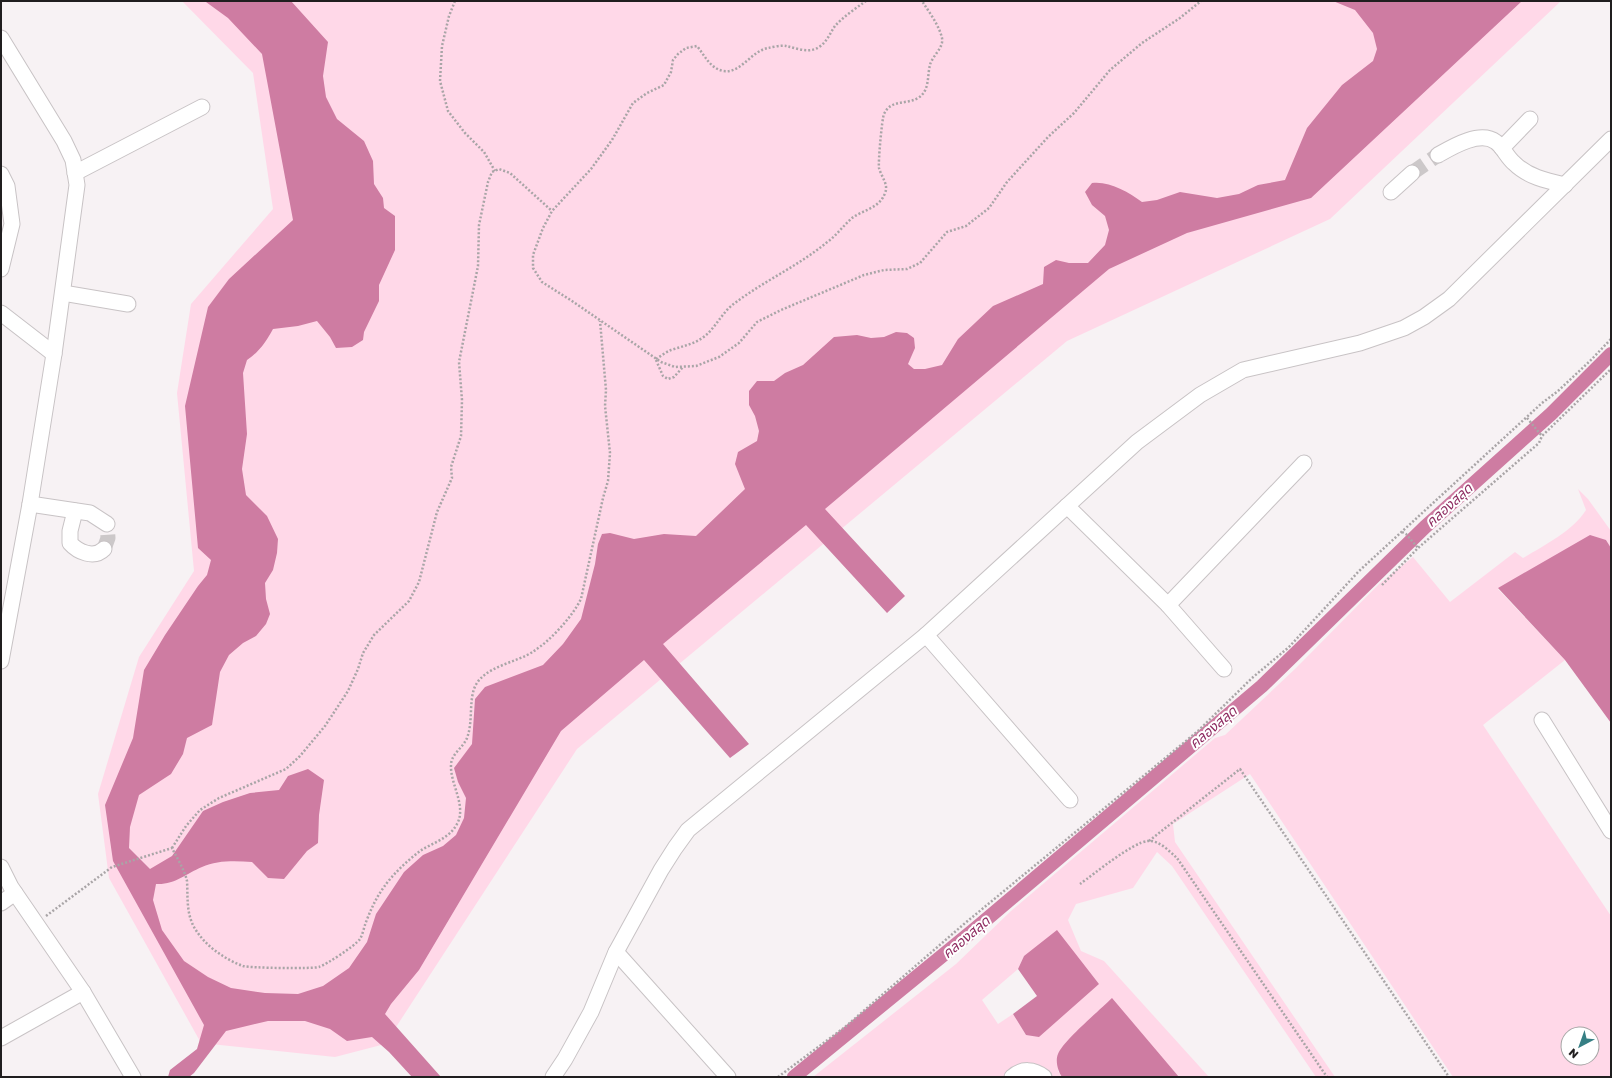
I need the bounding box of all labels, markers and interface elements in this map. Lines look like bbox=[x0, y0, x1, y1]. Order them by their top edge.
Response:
water label: คลองสลุด bbox=[1422, 479, 1476, 531]
water label: คลองสลุด bbox=[1185, 702, 1241, 752]
water label: คลองสลุด bbox=[938, 912, 994, 962]
north arrow bbox=[1560, 1026, 1600, 1066]
text: N bbox=[1566, 1046, 1581, 1062]

